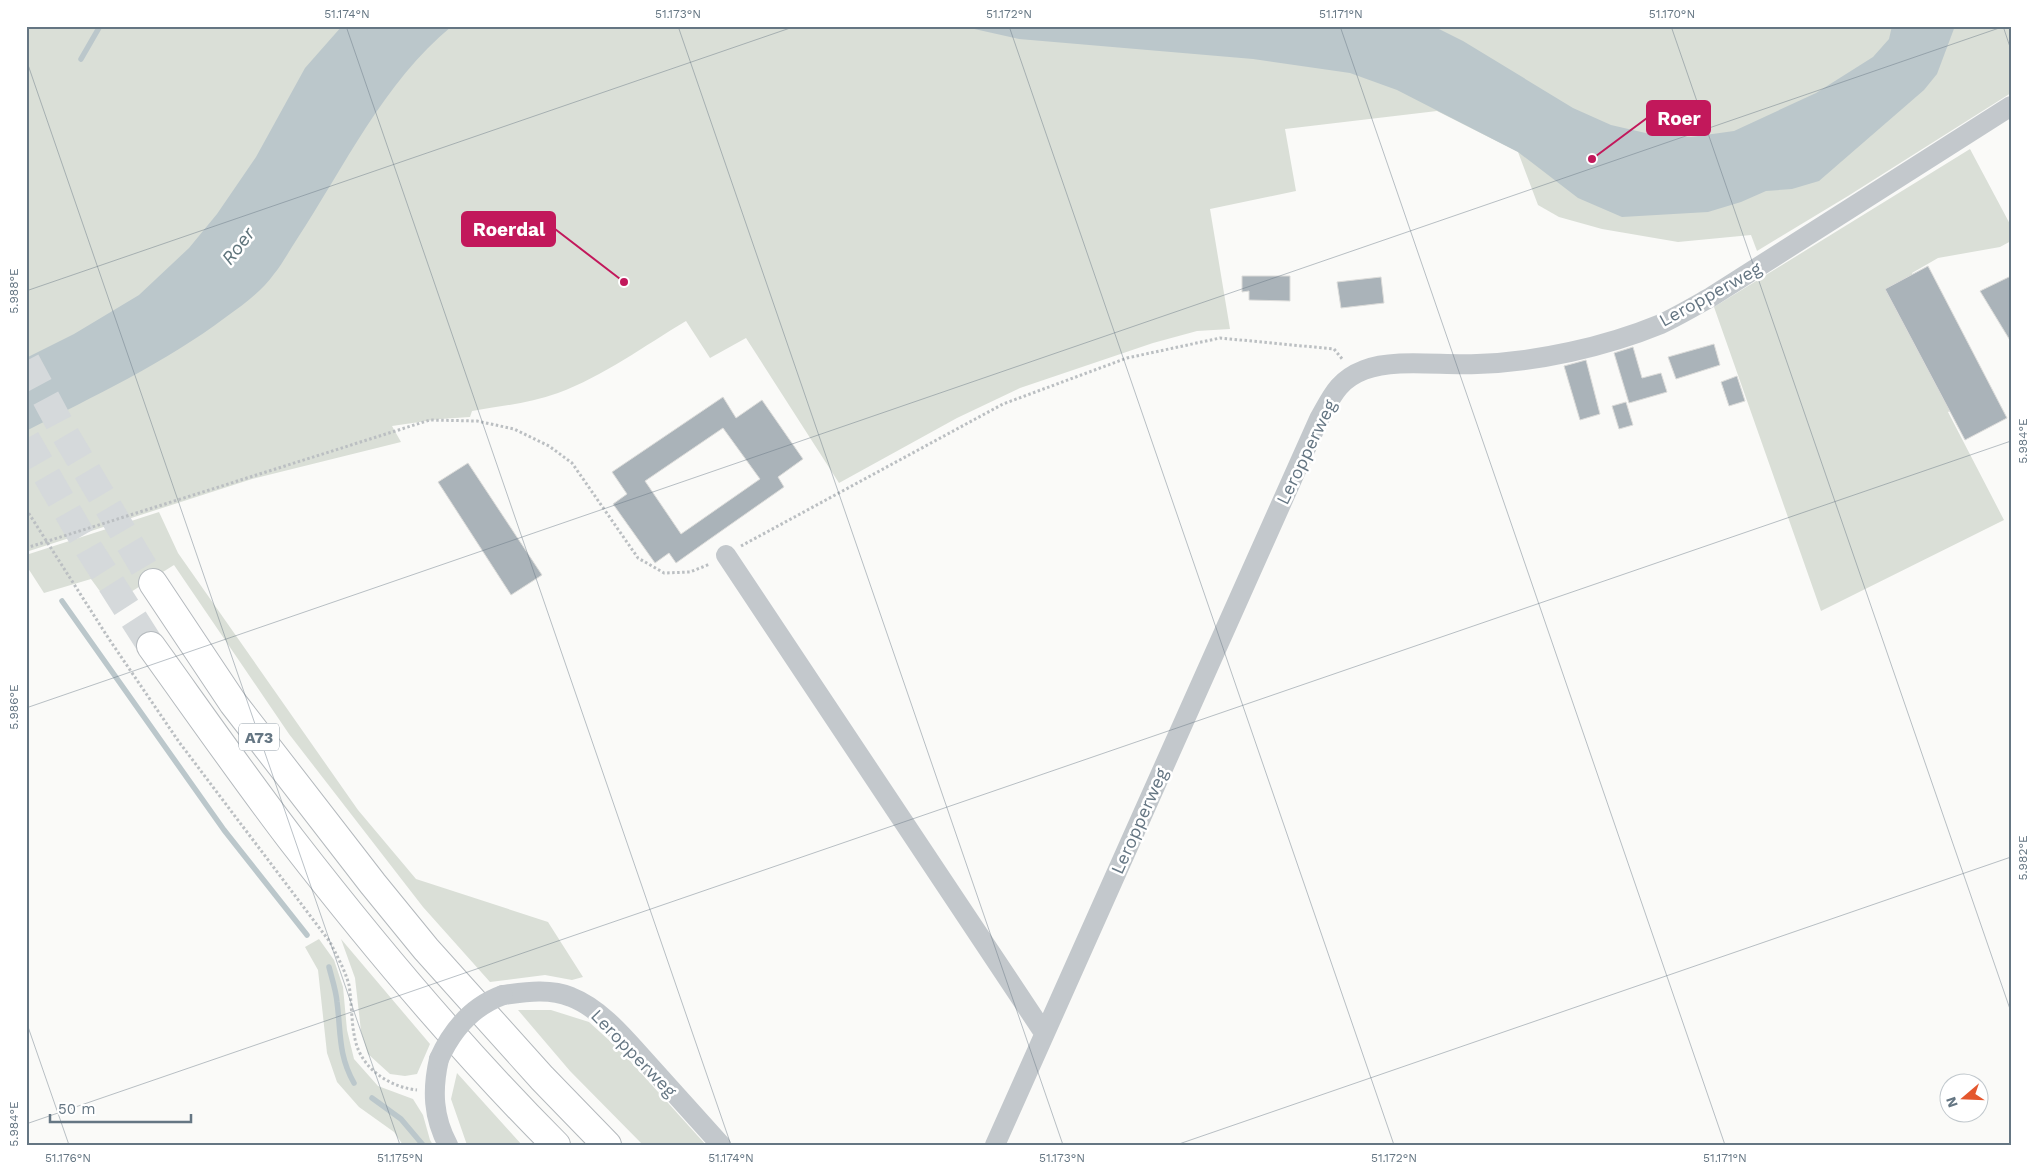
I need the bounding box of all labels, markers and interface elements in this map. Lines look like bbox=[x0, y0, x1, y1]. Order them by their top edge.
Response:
text: 51.174°N bbox=[324, 7, 370, 21]
text: 51.173°N bbox=[655, 7, 701, 21]
text: 51.172°N bbox=[986, 7, 1032, 21]
text: 51.171°N bbox=[1319, 7, 1363, 21]
text: 51.170°N bbox=[1649, 7, 1695, 21]
callout: Roer bbox=[1647, 101, 1710, 135]
text: Roer bbox=[1657, 107, 1702, 130]
callout: Roerdal bbox=[462, 212, 555, 246]
text: Roerdal bbox=[473, 218, 546, 241]
water label: Roer bbox=[216, 222, 260, 269]
street label: Leropperweg bbox=[1655, 257, 1765, 331]
text: 5.988°E bbox=[7, 268, 21, 314]
street label: Leropperweg bbox=[1272, 396, 1341, 508]
text: 5.984°E bbox=[2016, 418, 2030, 464]
text: 5.986°E bbox=[7, 684, 21, 730]
road number: A73 bbox=[239, 724, 279, 750]
street label: Leropperweg bbox=[1106, 764, 1172, 877]
text: 5.982°E bbox=[2016, 835, 2030, 881]
street label: Leropperweg bbox=[587, 1005, 681, 1102]
north arrow bbox=[1940, 1074, 1990, 1124]
scale bar bbox=[50, 1091, 191, 1123]
text: N bbox=[1942, 1095, 1961, 1110]
text: 50 m bbox=[58, 1100, 95, 1118]
text: 5.984°E bbox=[7, 1101, 21, 1147]
text: 51.176°N bbox=[45, 1151, 91, 1165]
text: 51.175°N bbox=[377, 1151, 423, 1165]
text: 51.174°N bbox=[708, 1151, 754, 1165]
text: 51.173°N bbox=[1039, 1151, 1085, 1165]
text: 51.172°N bbox=[1371, 1151, 1417, 1165]
text: 51.171°N bbox=[1703, 1151, 1747, 1165]

